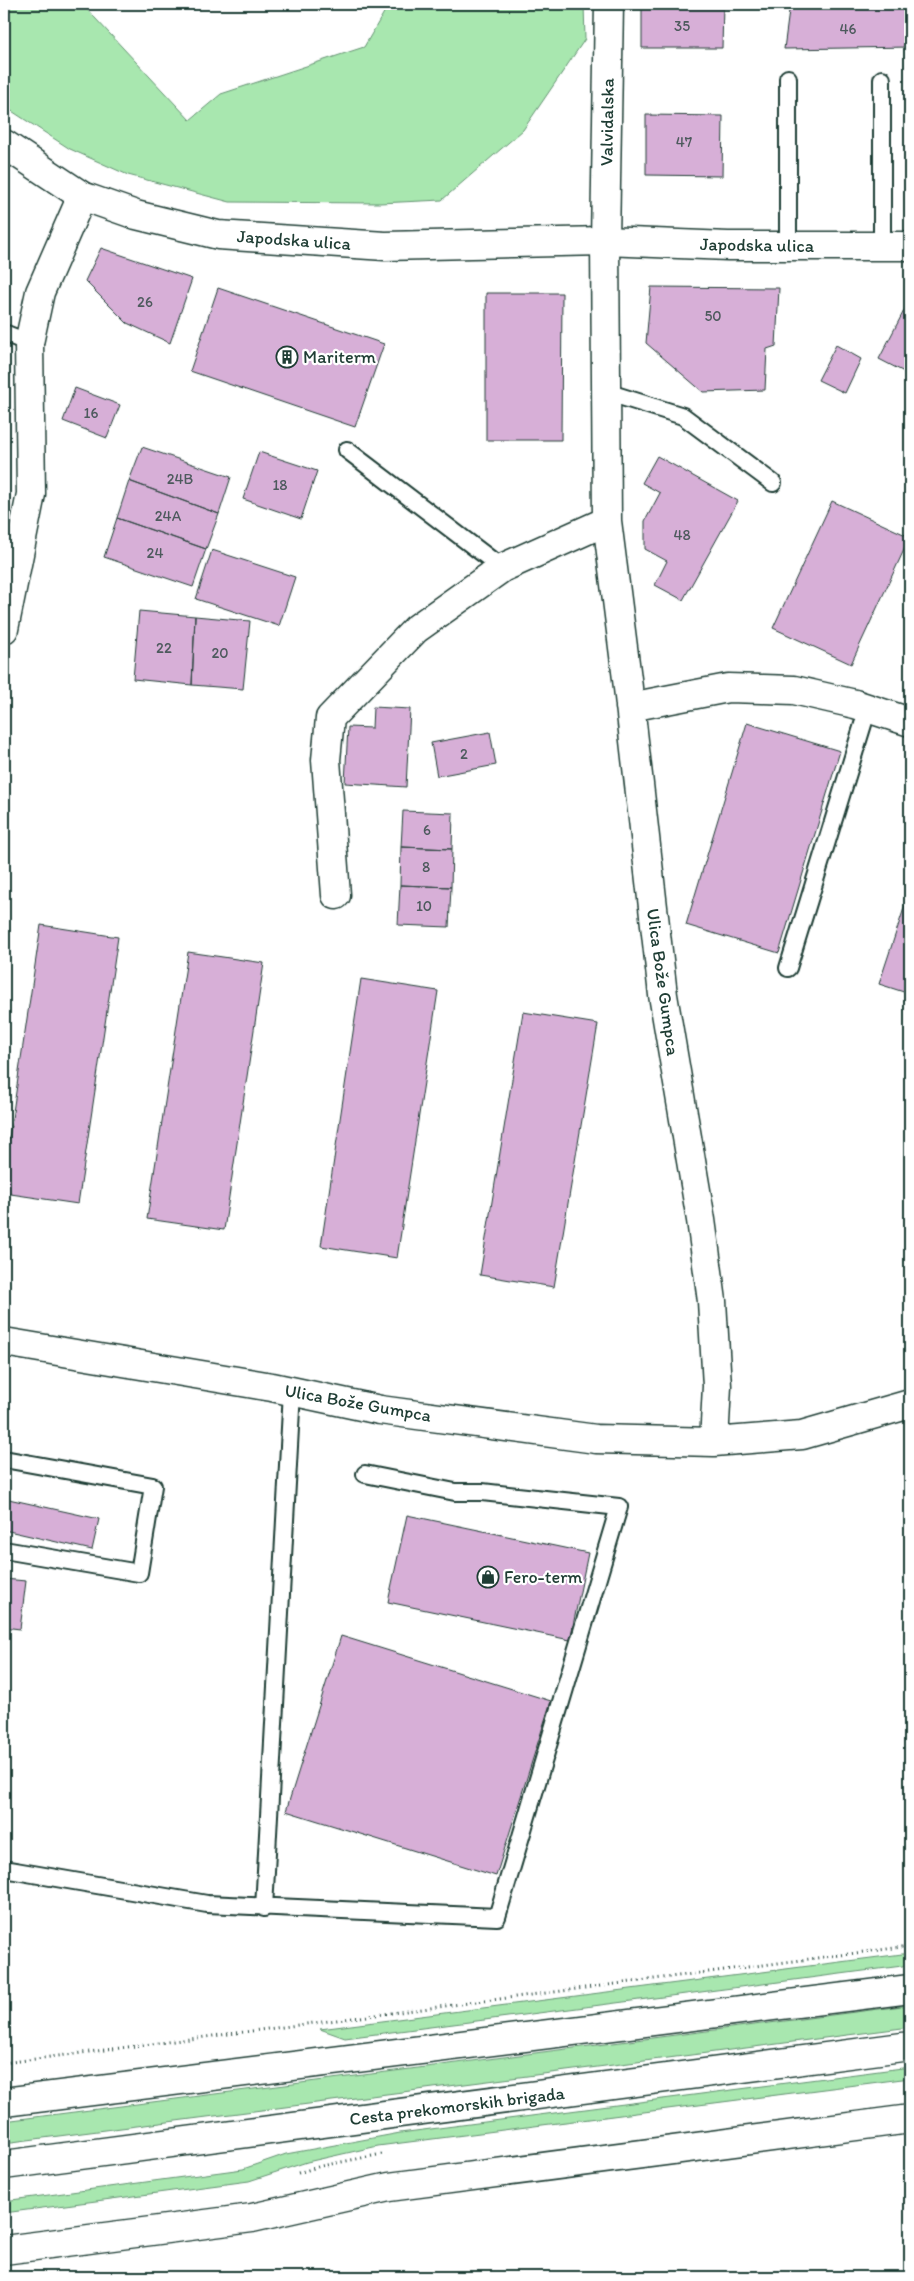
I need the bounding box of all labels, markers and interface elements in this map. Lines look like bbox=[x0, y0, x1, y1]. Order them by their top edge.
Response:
house number: 35 bbox=[674, 17, 690, 35]
house number: 46 bbox=[840, 20, 857, 38]
street label: Valvidalska bbox=[595, 77, 619, 166]
house number: 47 bbox=[676, 133, 693, 151]
street label: Japodska ulica bbox=[236, 225, 352, 255]
street label: Japodska ulica bbox=[700, 233, 815, 257]
house number: 26 bbox=[137, 293, 153, 311]
house number: 50 bbox=[704, 307, 722, 325]
building icon: Mariterm bbox=[275, 345, 299, 369]
place label: Mariterm bbox=[303, 346, 376, 368]
house number: 16 bbox=[84, 404, 99, 422]
house number: 24B bbox=[167, 470, 194, 488]
house number: 18 bbox=[272, 476, 288, 494]
house number: 24A bbox=[155, 507, 182, 525]
house number: 48 bbox=[673, 526, 691, 544]
house number: 24 bbox=[147, 544, 163, 562]
house number: 22 bbox=[156, 639, 172, 657]
house number: 20 bbox=[211, 644, 229, 662]
house number: 2 bbox=[460, 745, 468, 763]
house number: 6 bbox=[423, 821, 431, 839]
house number: 8 bbox=[422, 858, 430, 876]
house number: 10 bbox=[416, 897, 432, 915]
street label: Ulica Bože Gumpca bbox=[642, 907, 684, 1058]
street label: Ulica Bože Gumpca bbox=[283, 1379, 434, 1427]
shop icon: Fero-term bbox=[476, 1565, 500, 1589]
place label: Fero-term bbox=[504, 1566, 582, 1588]
street label: Cesta prekomorskih brigada bbox=[348, 2082, 567, 2130]

